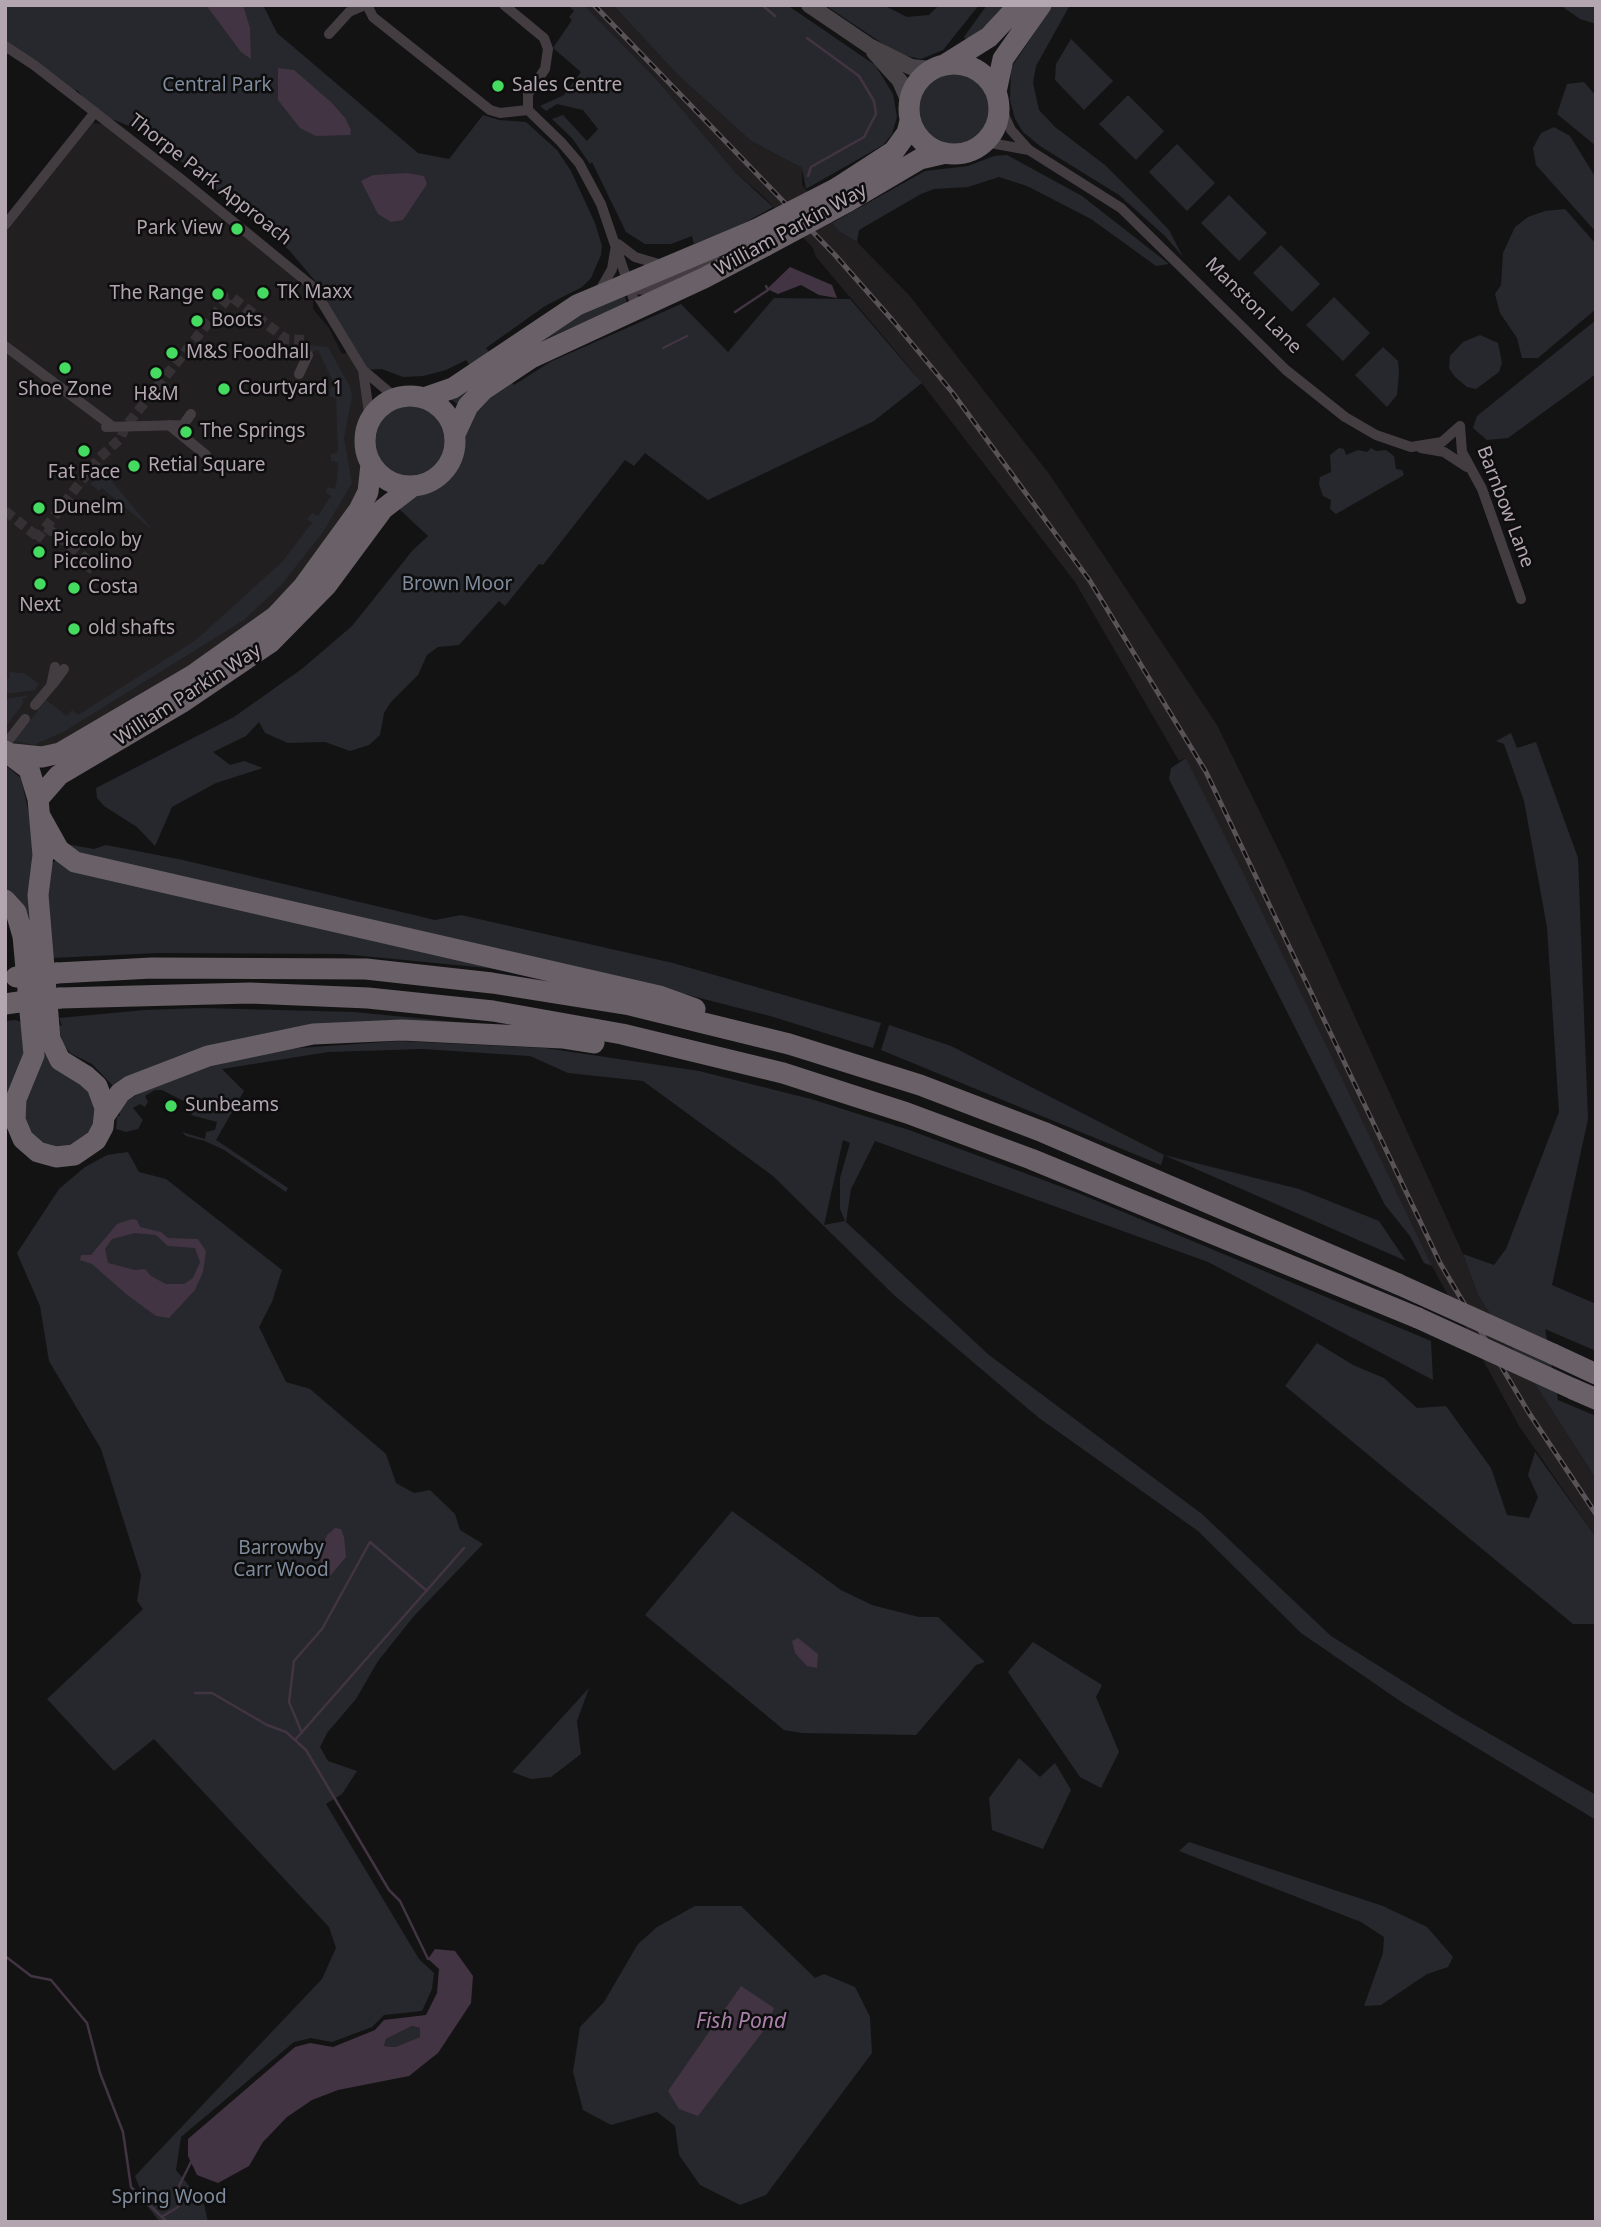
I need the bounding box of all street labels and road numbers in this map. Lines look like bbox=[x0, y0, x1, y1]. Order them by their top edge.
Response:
street label: Thorpe Park Approach bbox=[124, 109, 296, 251]
street label: William Parkin Way bbox=[711, 179, 871, 281]
street label: Manston Lane bbox=[1200, 253, 1306, 359]
street label: Barnbow Lane bbox=[1471, 443, 1539, 571]
street label: William Parkin Way bbox=[110, 639, 266, 751]

